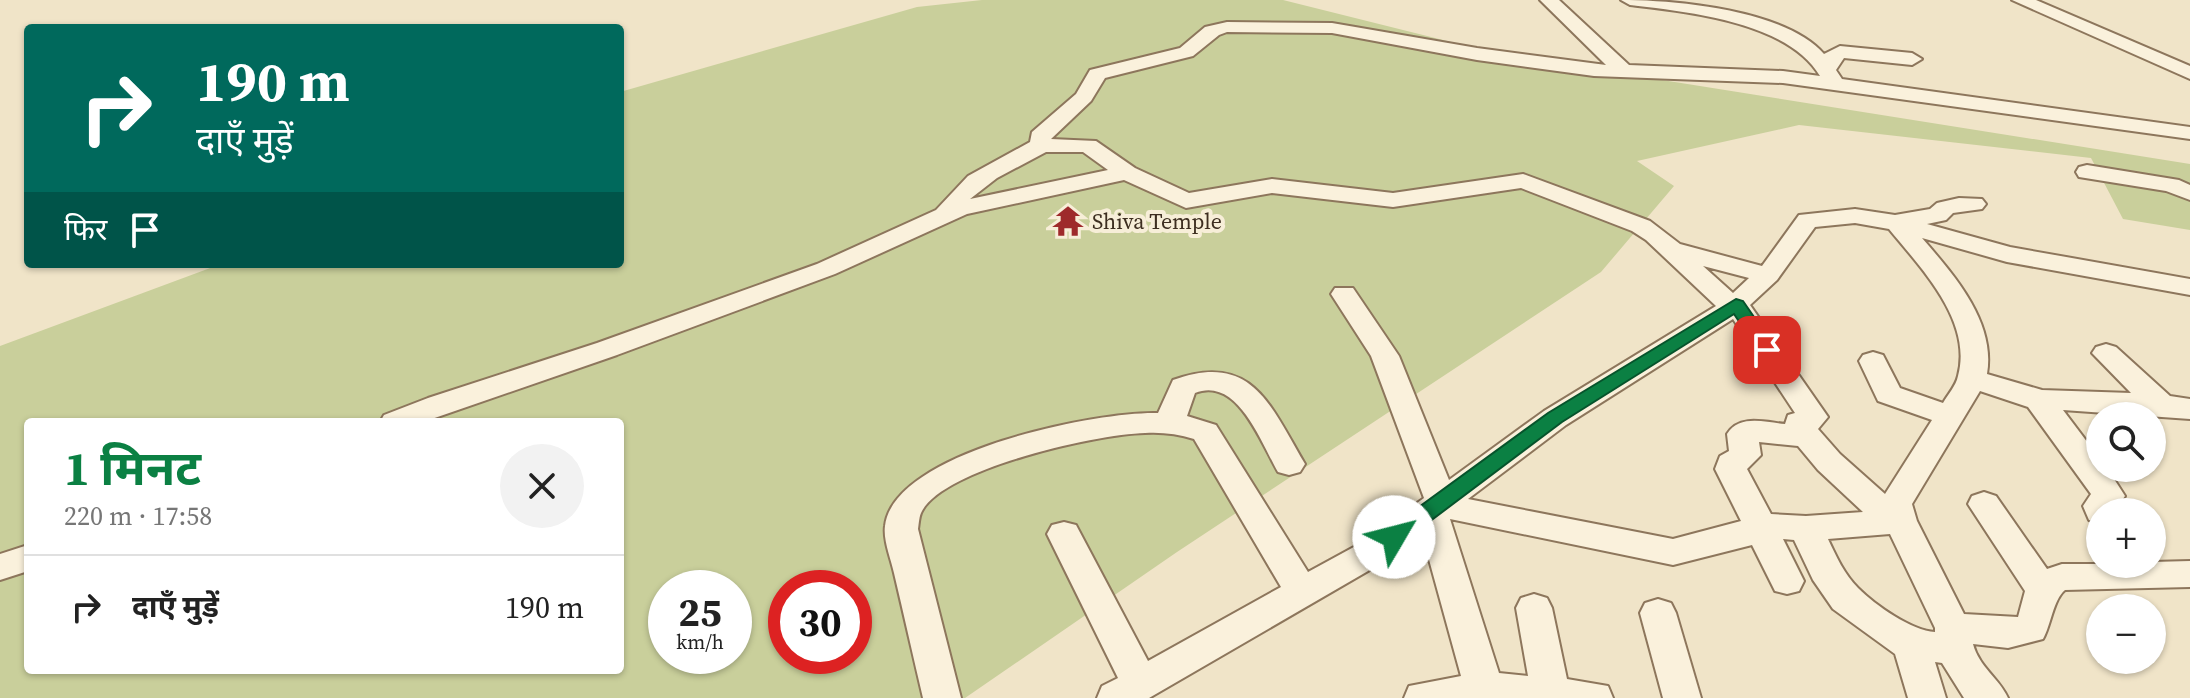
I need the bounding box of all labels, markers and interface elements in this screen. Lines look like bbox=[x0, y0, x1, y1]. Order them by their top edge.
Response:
text: 190 m bbox=[196, 43, 350, 120]
icon: right bbox=[64, 56, 168, 160]
text: दाएँ मुड़ें bbox=[196, 116, 294, 165]
temple icon: Shiva Temple bbox=[1051, 204, 1085, 238]
place label: Shiva Temple bbox=[1092, 206, 1222, 236]
icon: arrive bbox=[123, 208, 167, 252]
text: फिर bbox=[64, 209, 107, 250]
pin bbox=[1733, 316, 1801, 384]
icon: arrive bbox=[1745, 328, 1789, 372]
map controls bbox=[2086, 402, 2166, 674]
button: search bbox=[2086, 402, 2166, 482]
text: 1 मिनट bbox=[64, 435, 201, 501]
button: close bbox=[500, 444, 584, 528]
position arrow bbox=[1352, 495, 1436, 579]
text: 220 m · 17:58 bbox=[64, 498, 212, 534]
button: + bbox=[2086, 498, 2166, 578]
speed limit sign: 30 bbox=[768, 570, 872, 674]
icon: right bbox=[64, 585, 108, 629]
text: 25 bbox=[678, 585, 722, 639]
text: दाएँ मुड़ें bbox=[132, 586, 219, 627]
text: 190 m bbox=[505, 587, 584, 628]
button: − bbox=[2086, 594, 2166, 674]
text: km/h bbox=[676, 628, 724, 656]

